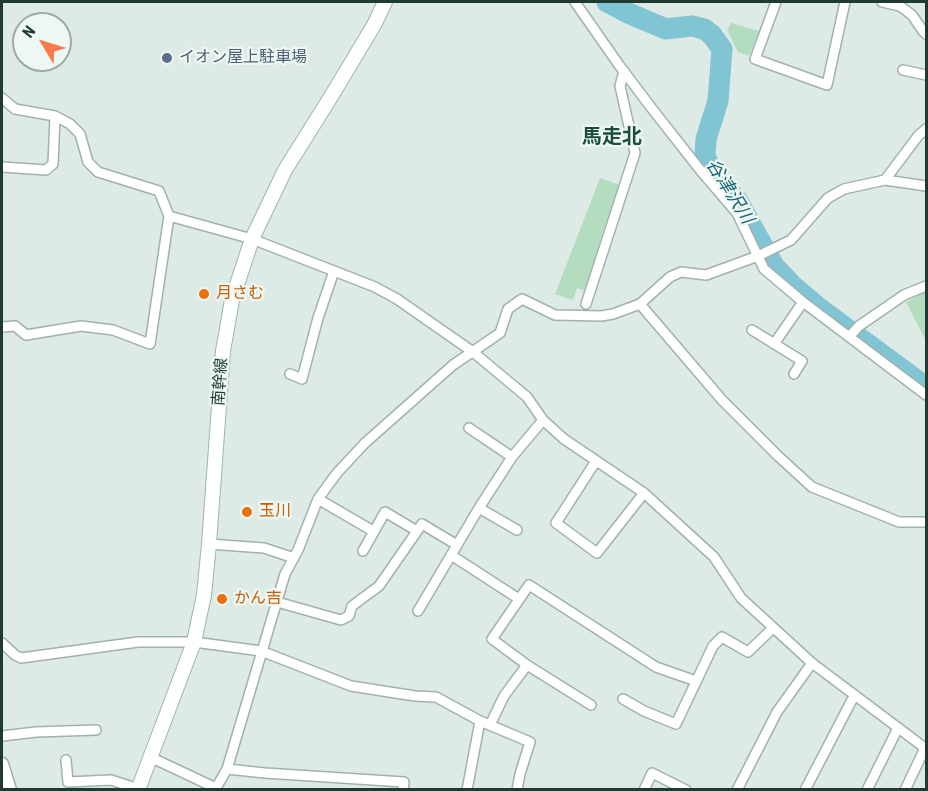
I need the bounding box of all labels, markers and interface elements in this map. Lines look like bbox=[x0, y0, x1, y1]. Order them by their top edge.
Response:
north arrow bbox=[12, 12, 72, 72]
text: N bbox=[18, 22, 39, 42]
place label: イオン屋上駐車場 bbox=[179, 48, 307, 68]
marker: イオン屋上駐車場 bbox=[160, 51, 174, 65]
district label: 馬走北 bbox=[582, 126, 642, 150]
water label: 谷津沢川 bbox=[701, 156, 757, 228]
place label: 月さむ bbox=[216, 284, 264, 304]
marker: 月さむ bbox=[197, 287, 211, 301]
street label: 南幹線 bbox=[210, 357, 232, 407]
place label: 玉川 bbox=[259, 502, 291, 522]
marker: 玉川 bbox=[240, 505, 254, 519]
place label: かん吉 bbox=[234, 589, 282, 609]
marker: かん吉 bbox=[215, 592, 229, 606]

